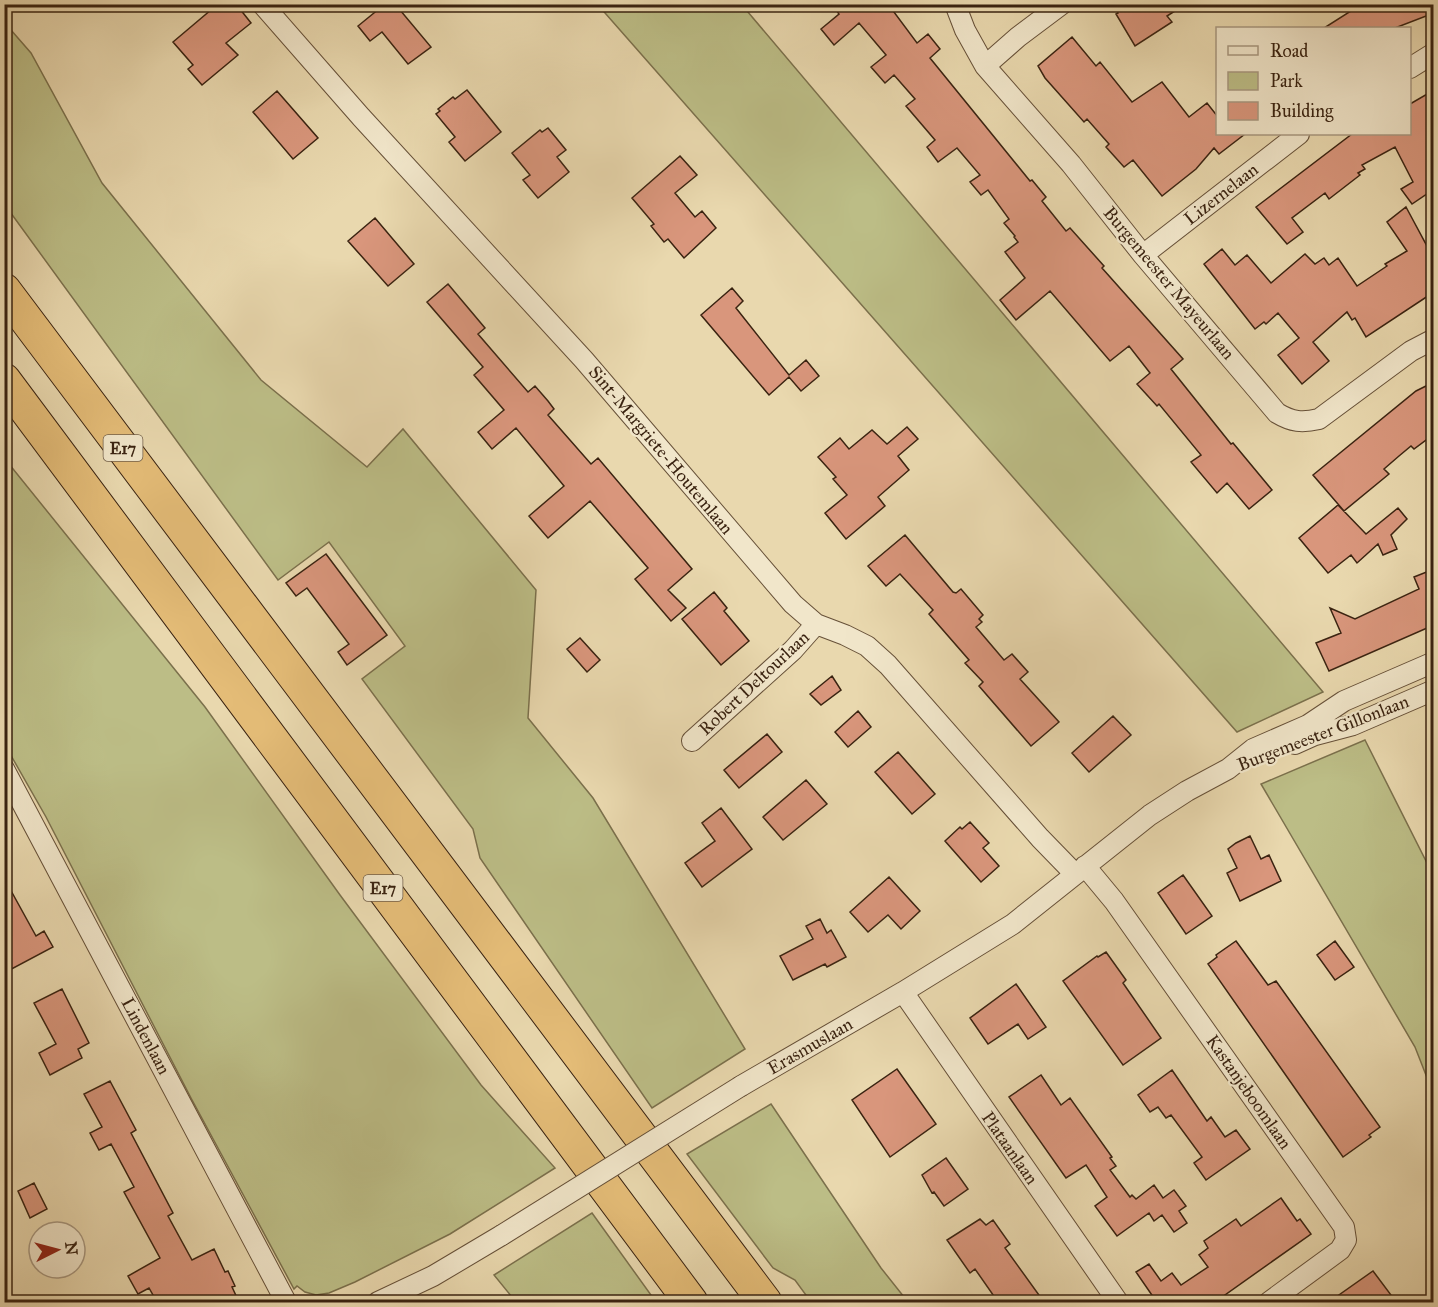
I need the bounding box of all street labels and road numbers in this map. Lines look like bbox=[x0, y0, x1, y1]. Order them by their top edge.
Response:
street label: Lizernelaan bbox=[1180, 158, 1263, 230]
street label: Burgemeester Mayeurlaan bbox=[1098, 202, 1240, 365]
street label: Sint-Margriete-Houtemlaan bbox=[583, 361, 738, 540]
road number: E17 bbox=[104, 435, 142, 461]
street label: Robert Deltourlaan bbox=[694, 626, 814, 740]
street label: Burgemeester Gillonlaan bbox=[1234, 690, 1412, 777]
road number: E17 bbox=[364, 875, 403, 901]
street label: Lindenlaan bbox=[117, 994, 176, 1079]
street label: Erasmuslaan bbox=[763, 1013, 857, 1079]
street label: Kastanjeboomlaan bbox=[1201, 1031, 1297, 1154]
street label: Plataanlaan bbox=[977, 1107, 1043, 1189]

